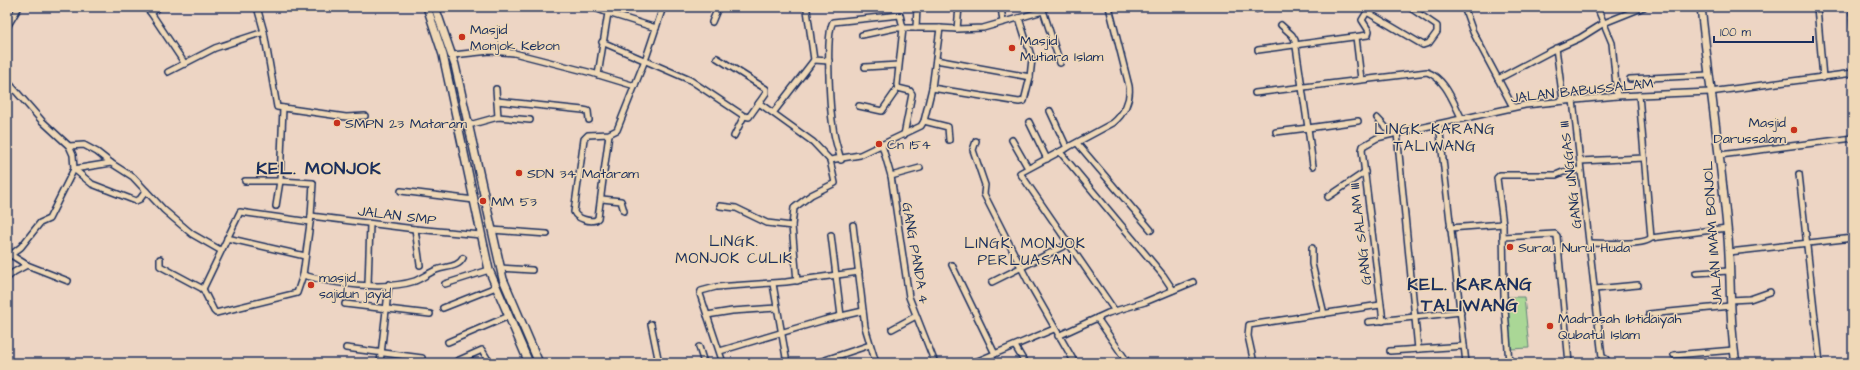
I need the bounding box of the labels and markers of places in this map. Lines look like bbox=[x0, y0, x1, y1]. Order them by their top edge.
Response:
place label: Masjid Monjok Kebon bbox=[470, 20, 560, 56]
place label: Masjid Mutiara Islam bbox=[1020, 31, 1104, 67]
marker: Masjid Monjok Kebon bbox=[457, 32, 467, 42]
marker: Masjid Mutiara Islam bbox=[1007, 43, 1017, 53]
place label: Masjid Darussalam bbox=[1714, 113, 1786, 149]
place label: SMPN 23 Mataram bbox=[345, 114, 467, 134]
marker: SMPN 23 Mataram bbox=[332, 118, 342, 128]
marker: Masjid Darussalam bbox=[1789, 125, 1799, 135]
place label: Cn 154 bbox=[887, 135, 931, 155]
marker: Cn 154 bbox=[874, 139, 884, 149]
place label: SDN 34 Mataram bbox=[527, 164, 639, 184]
marker: SDN 34 Mataram bbox=[514, 168, 524, 178]
place label: MM 53 bbox=[491, 192, 537, 212]
marker: MM 53 bbox=[478, 196, 488, 206]
place label: Surau Nurul Huda bbox=[1518, 238, 1630, 258]
marker: Surau Nurul Huda bbox=[1505, 242, 1515, 252]
place label: masjid sajidun jayid bbox=[319, 268, 391, 304]
marker: masjid sajidun jayid bbox=[306, 280, 316, 290]
place label: Madrasah Ibtidaiyah Qubatul Islam bbox=[1558, 309, 1681, 345]
marker: Madrasah Ibtidaiyah Qubatul Islam bbox=[1545, 321, 1555, 331]

